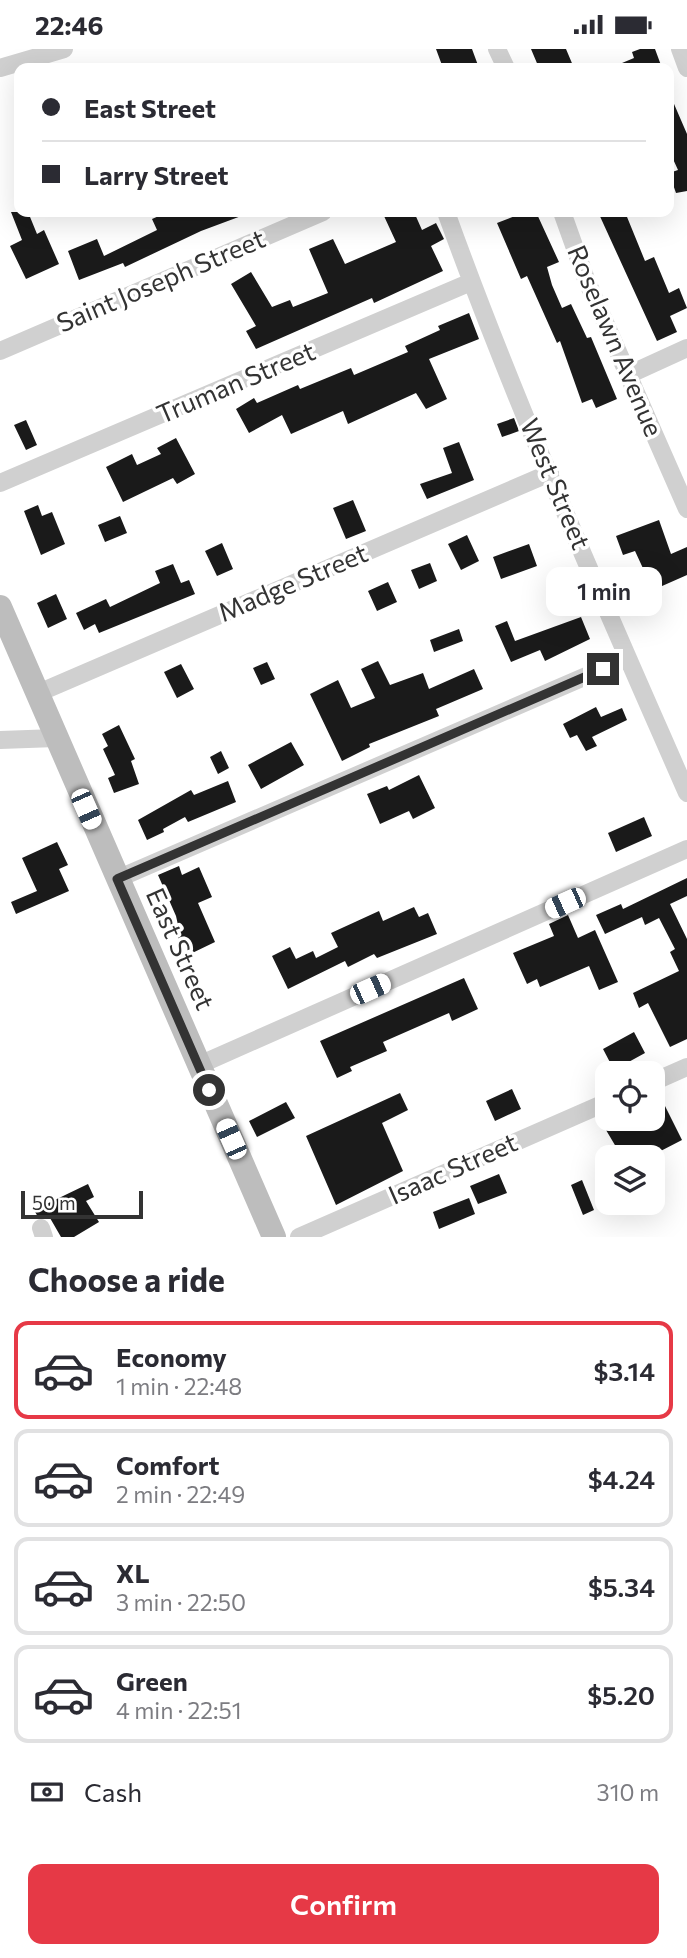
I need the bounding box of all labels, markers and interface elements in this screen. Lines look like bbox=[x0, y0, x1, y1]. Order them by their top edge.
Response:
text: 22:46 bbox=[35, 9, 103, 40]
text: East Street bbox=[84, 92, 216, 123]
text: Larry Street bbox=[84, 159, 228, 190]
street label: Saint Joseph Street bbox=[52, 222, 269, 337]
street label: Roselawn Avenue bbox=[562, 240, 671, 441]
street label: Truman Street bbox=[152, 334, 319, 429]
street label: West Street bbox=[515, 413, 598, 554]
street label: Madge Street bbox=[213, 536, 372, 627]
callout: 1 min bbox=[545, 567, 661, 617]
text: 1 min bbox=[577, 577, 631, 605]
route end bbox=[587, 653, 619, 685]
car bbox=[68, 786, 105, 832]
street label: East Street bbox=[141, 883, 222, 1014]
car bbox=[542, 885, 589, 921]
car bbox=[347, 971, 394, 1007]
map controls bbox=[595, 1061, 665, 1215]
button: locate bbox=[595, 1061, 665, 1131]
route start bbox=[193, 1074, 225, 1106]
car bbox=[213, 1116, 250, 1162]
street label: Isaac Street bbox=[383, 1125, 522, 1210]
button: layers bbox=[595, 1145, 665, 1215]
scale bar bbox=[21, 1188, 144, 1220]
text: 50 m bbox=[32, 1191, 76, 1214]
text: Choose a ride bbox=[28, 1259, 225, 1299]
icon: car bbox=[32, 1339, 95, 1402]
text: Economy bbox=[116, 1341, 227, 1372]
text: $3.14 bbox=[593, 1355, 655, 1386]
text: 1 min · 22:48 bbox=[116, 1372, 242, 1400]
icon: car bbox=[32, 1447, 95, 1510]
text: Comfort bbox=[116, 1449, 219, 1480]
text: $4.24 bbox=[588, 1463, 655, 1494]
text: 2 min · 22:49 bbox=[116, 1480, 245, 1508]
icon: car bbox=[32, 1555, 95, 1618]
text: XL bbox=[116, 1557, 150, 1588]
text: $5.34 bbox=[588, 1571, 655, 1602]
text: 3 min · 22:50 bbox=[116, 1588, 246, 1616]
icon: car bbox=[32, 1663, 95, 1726]
text: Green bbox=[116, 1665, 188, 1696]
text: $5.20 bbox=[587, 1679, 655, 1710]
text: 4 min · 22:51 bbox=[116, 1696, 242, 1724]
icon: cash bbox=[28, 1773, 66, 1811]
text: Cash bbox=[84, 1776, 142, 1807]
text: 310 m bbox=[597, 1778, 659, 1806]
button: Confirm bbox=[28, 1864, 659, 1944]

